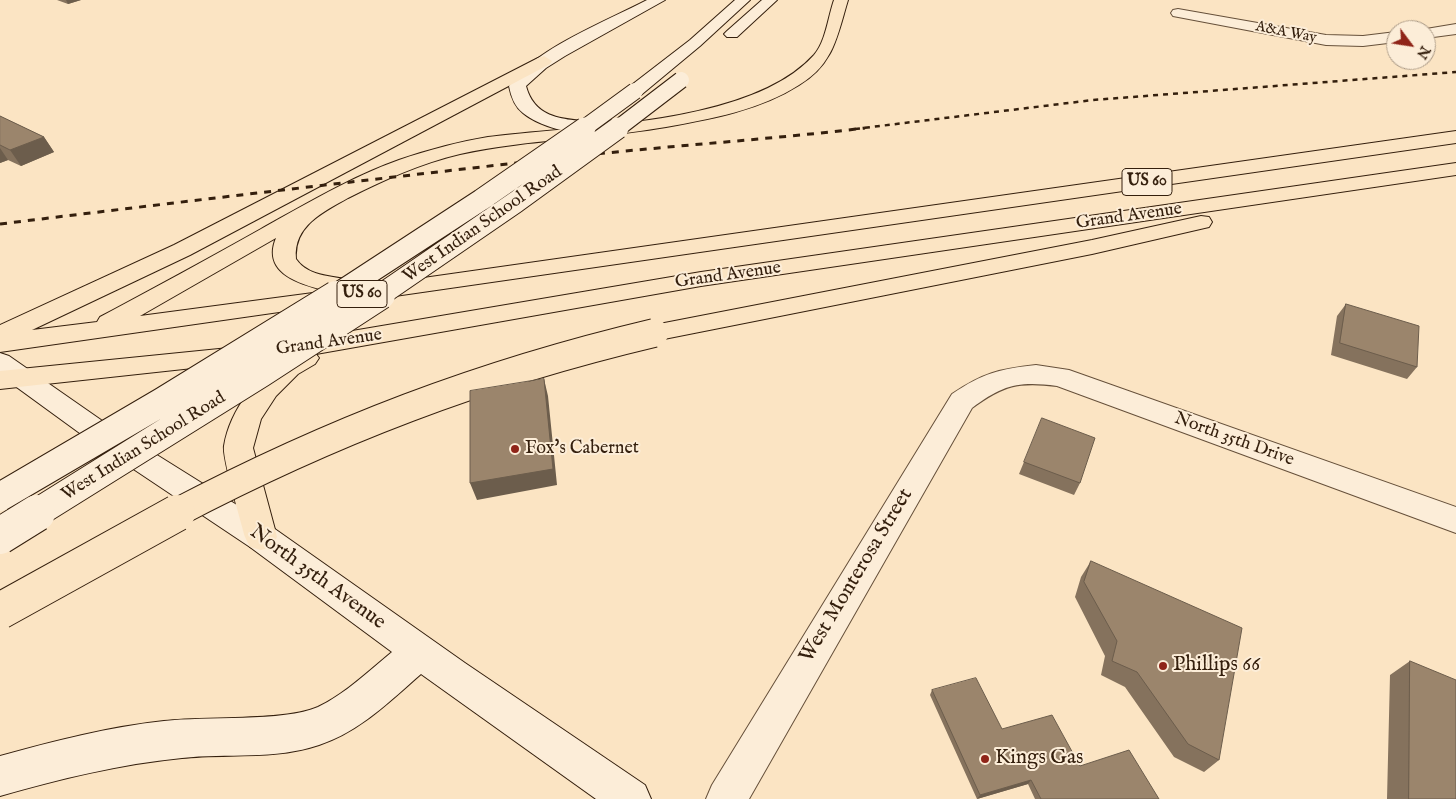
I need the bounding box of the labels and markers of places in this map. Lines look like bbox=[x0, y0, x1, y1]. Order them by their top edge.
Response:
place label: Fox's Cabernet bbox=[525, 438, 639, 460]
marker: Fox's Cabernet bbox=[509, 443, 521, 455]
place label: Phillips 66 bbox=[1173, 653, 1260, 679]
marker: Phillips 66 bbox=[1157, 660, 1169, 672]
place label: Kings Gas bbox=[995, 746, 1084, 772]
marker: Kings Gas bbox=[979, 753, 991, 765]

